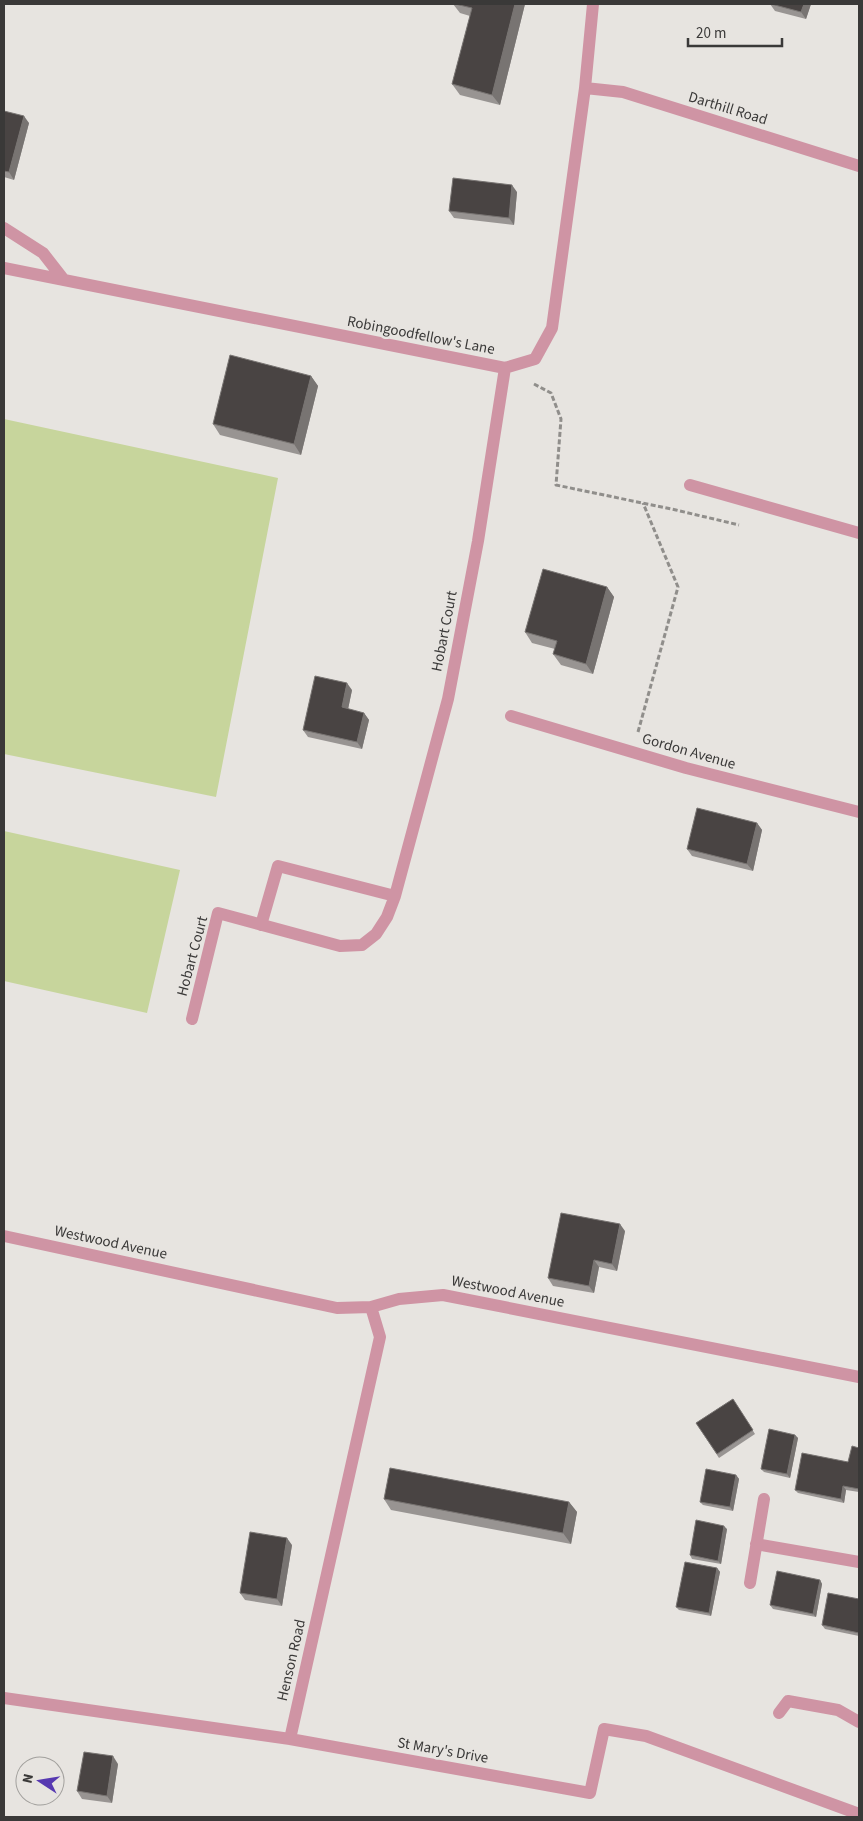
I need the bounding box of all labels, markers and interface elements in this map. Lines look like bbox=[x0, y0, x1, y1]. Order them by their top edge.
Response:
scale bar bbox=[688, 15, 782, 47]
text: 20 m bbox=[696, 23, 726, 44]
street label: Darthill Road bbox=[686, 86, 770, 130]
street label: Robingoodfellow's Lane bbox=[345, 311, 497, 360]
street label: Hobart Court bbox=[426, 589, 463, 673]
street label: Gordon Avenue bbox=[640, 728, 738, 775]
street label: Hobart Court bbox=[172, 914, 213, 998]
street label: Westwood Avenue bbox=[53, 1220, 169, 1265]
street label: Westwood Avenue bbox=[450, 1270, 566, 1313]
street label: Henson Road bbox=[272, 1617, 311, 1703]
street label: St Mary's Drive bbox=[396, 1732, 490, 1769]
north arrow bbox=[15, 1756, 65, 1806]
text: N bbox=[18, 1772, 39, 1785]

